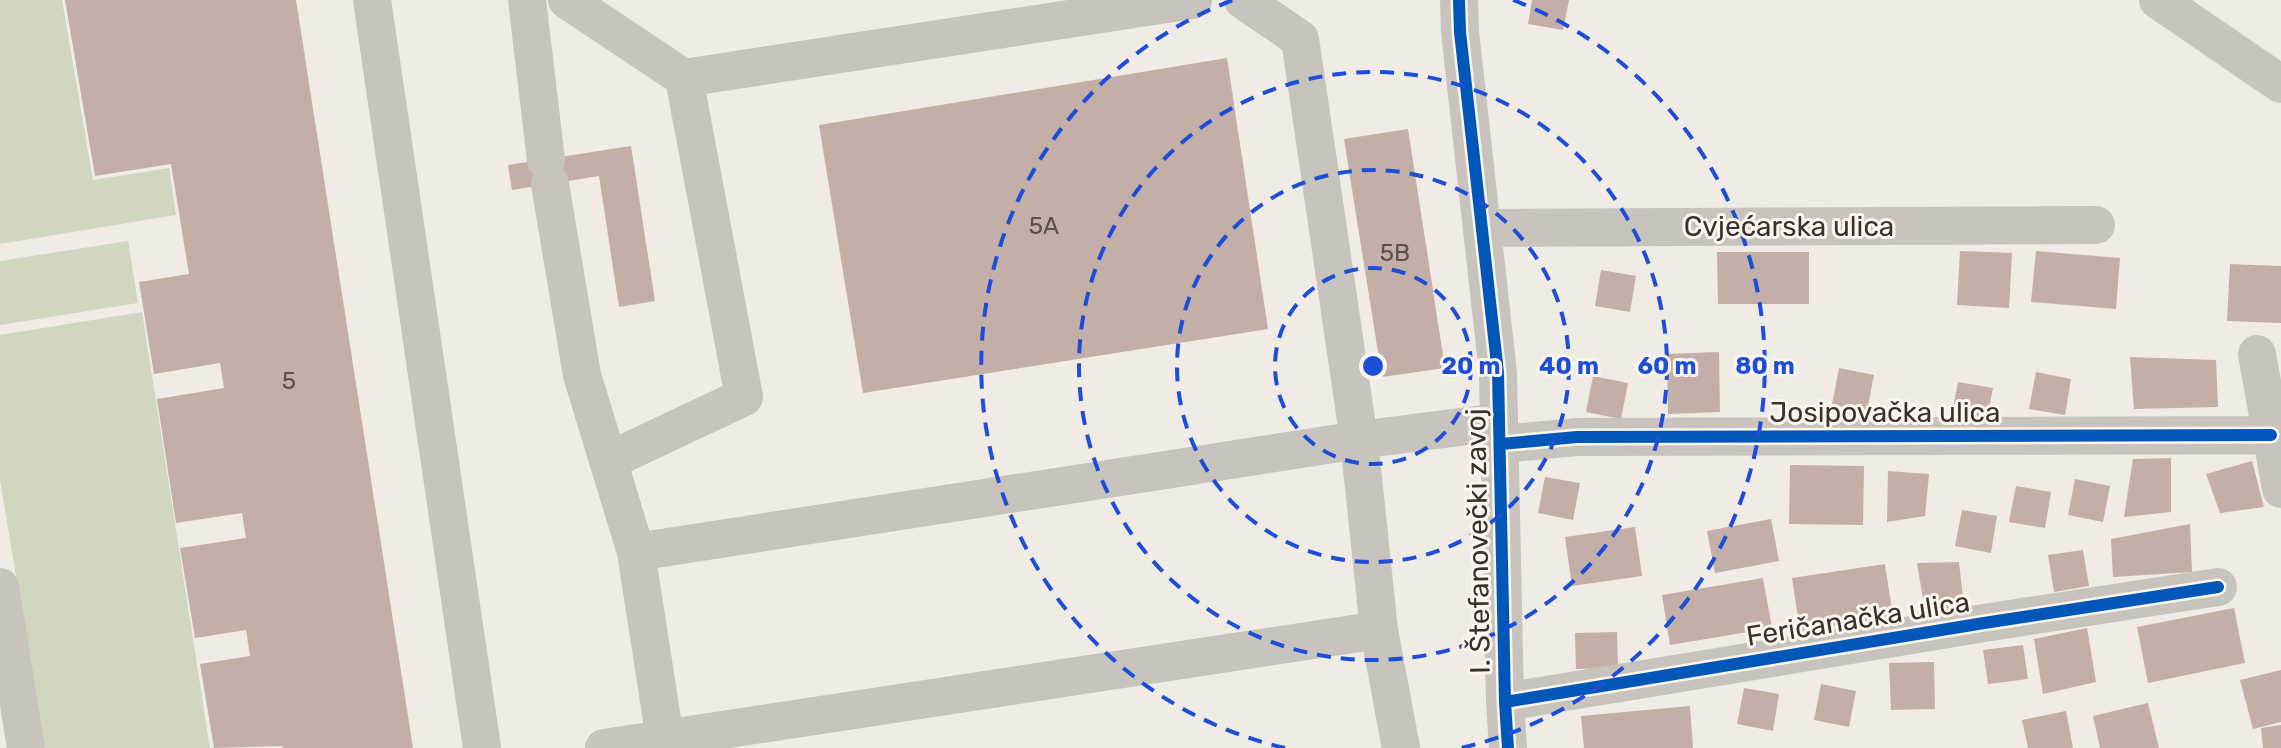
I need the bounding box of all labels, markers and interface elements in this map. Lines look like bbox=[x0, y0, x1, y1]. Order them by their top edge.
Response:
street label: Cvjećarska ulica bbox=[1684, 210, 1894, 243]
house number: 5A bbox=[1029, 212, 1059, 240]
house number: 5B bbox=[1380, 239, 1410, 267]
centre of rings bbox=[1359, 352, 1387, 380]
text: 20 m bbox=[1441, 352, 1501, 380]
text: 40 m bbox=[1539, 352, 1599, 380]
text: 60 m bbox=[1637, 352, 1697, 380]
text: 80 m bbox=[1735, 352, 1795, 380]
house number: 5 bbox=[282, 367, 296, 395]
street label: Josipovačka ulica bbox=[1770, 396, 2000, 429]
street label: I. Štefanovečki zavoj bbox=[1459, 408, 1497, 674]
street label: Feričanačka ulica bbox=[1744, 585, 1972, 653]

